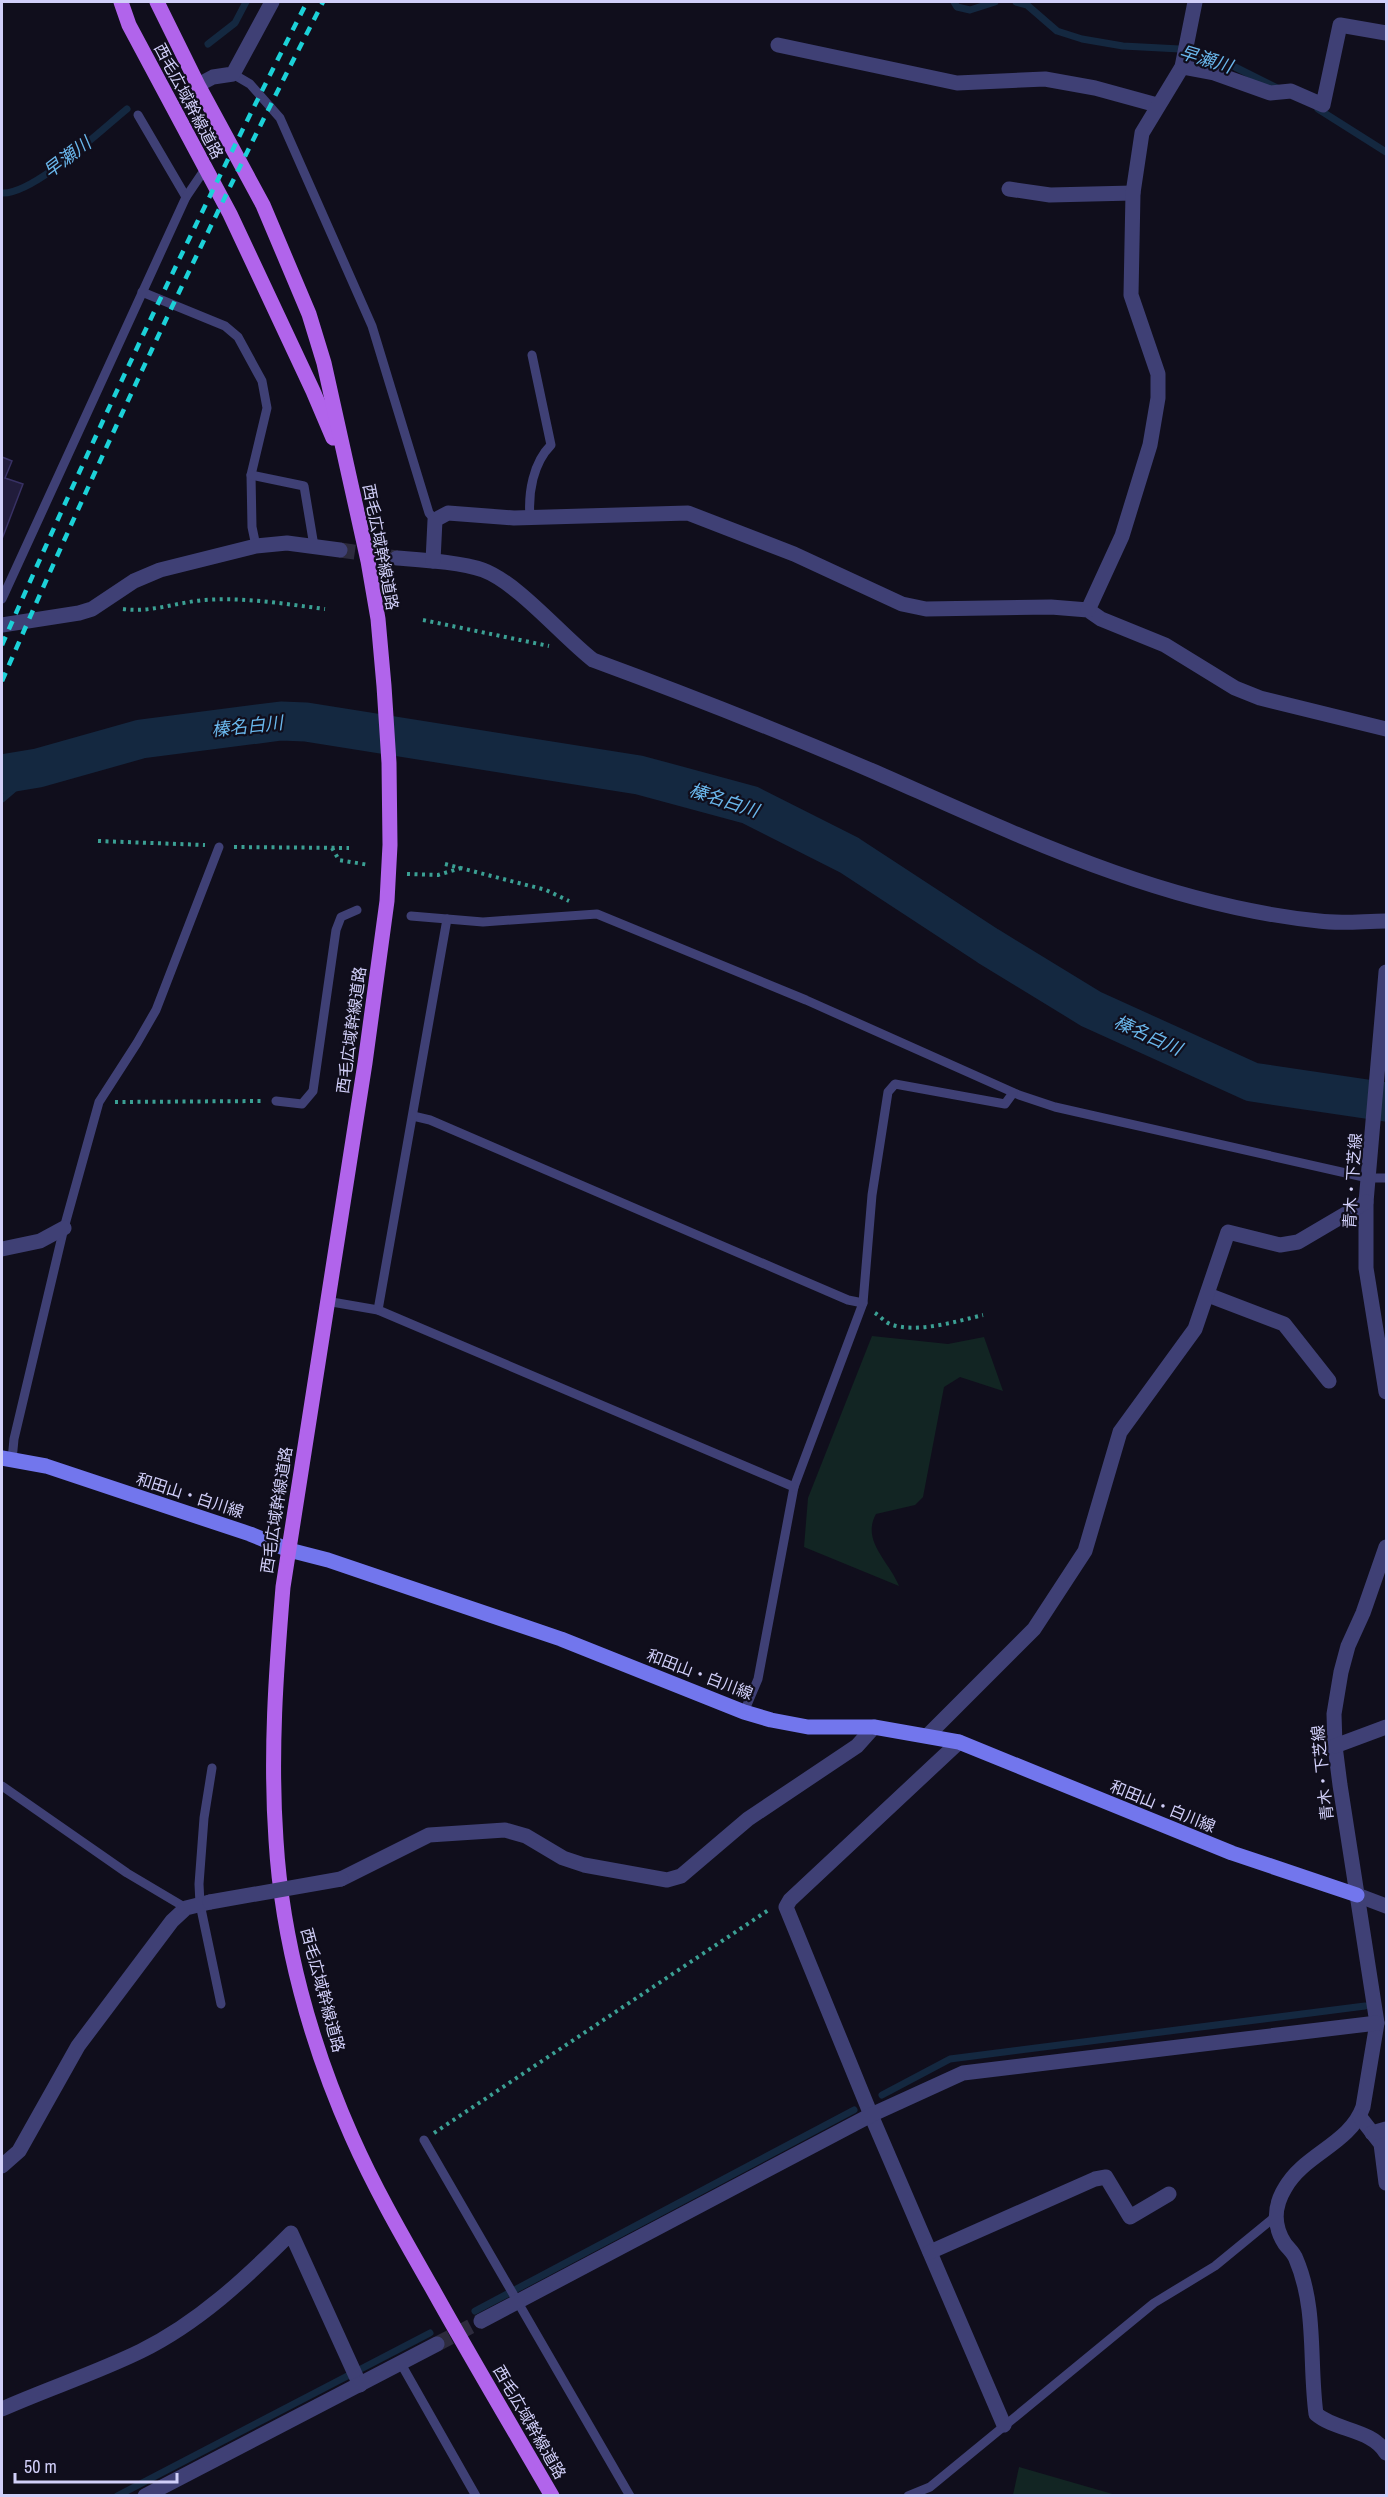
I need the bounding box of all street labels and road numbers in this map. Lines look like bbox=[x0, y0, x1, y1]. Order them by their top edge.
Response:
street label: 西毛広域幹線道路 bbox=[149, 39, 229, 163]
street label: 西毛広域幹線道路 bbox=[358, 482, 404, 612]
street label: 西毛広域幹線道路 bbox=[331, 965, 371, 1095]
street label: 青木・下芝線 bbox=[1338, 1132, 1366, 1230]
street label: 西毛広域幹線道路 bbox=[255, 1445, 297, 1575]
street label: 和田山・白川線 bbox=[133, 1467, 247, 1523]
street label: 和田山・白川線 bbox=[644, 1644, 756, 1704]
street label: 青木・下芝線 bbox=[1306, 1724, 1338, 1822]
street label: 和田山・白川線 bbox=[1107, 1775, 1219, 1837]
street label: 西毛広域幹線道路 bbox=[296, 1925, 350, 2055]
street label: 西毛広域幹線道路 bbox=[488, 2361, 572, 2483]

